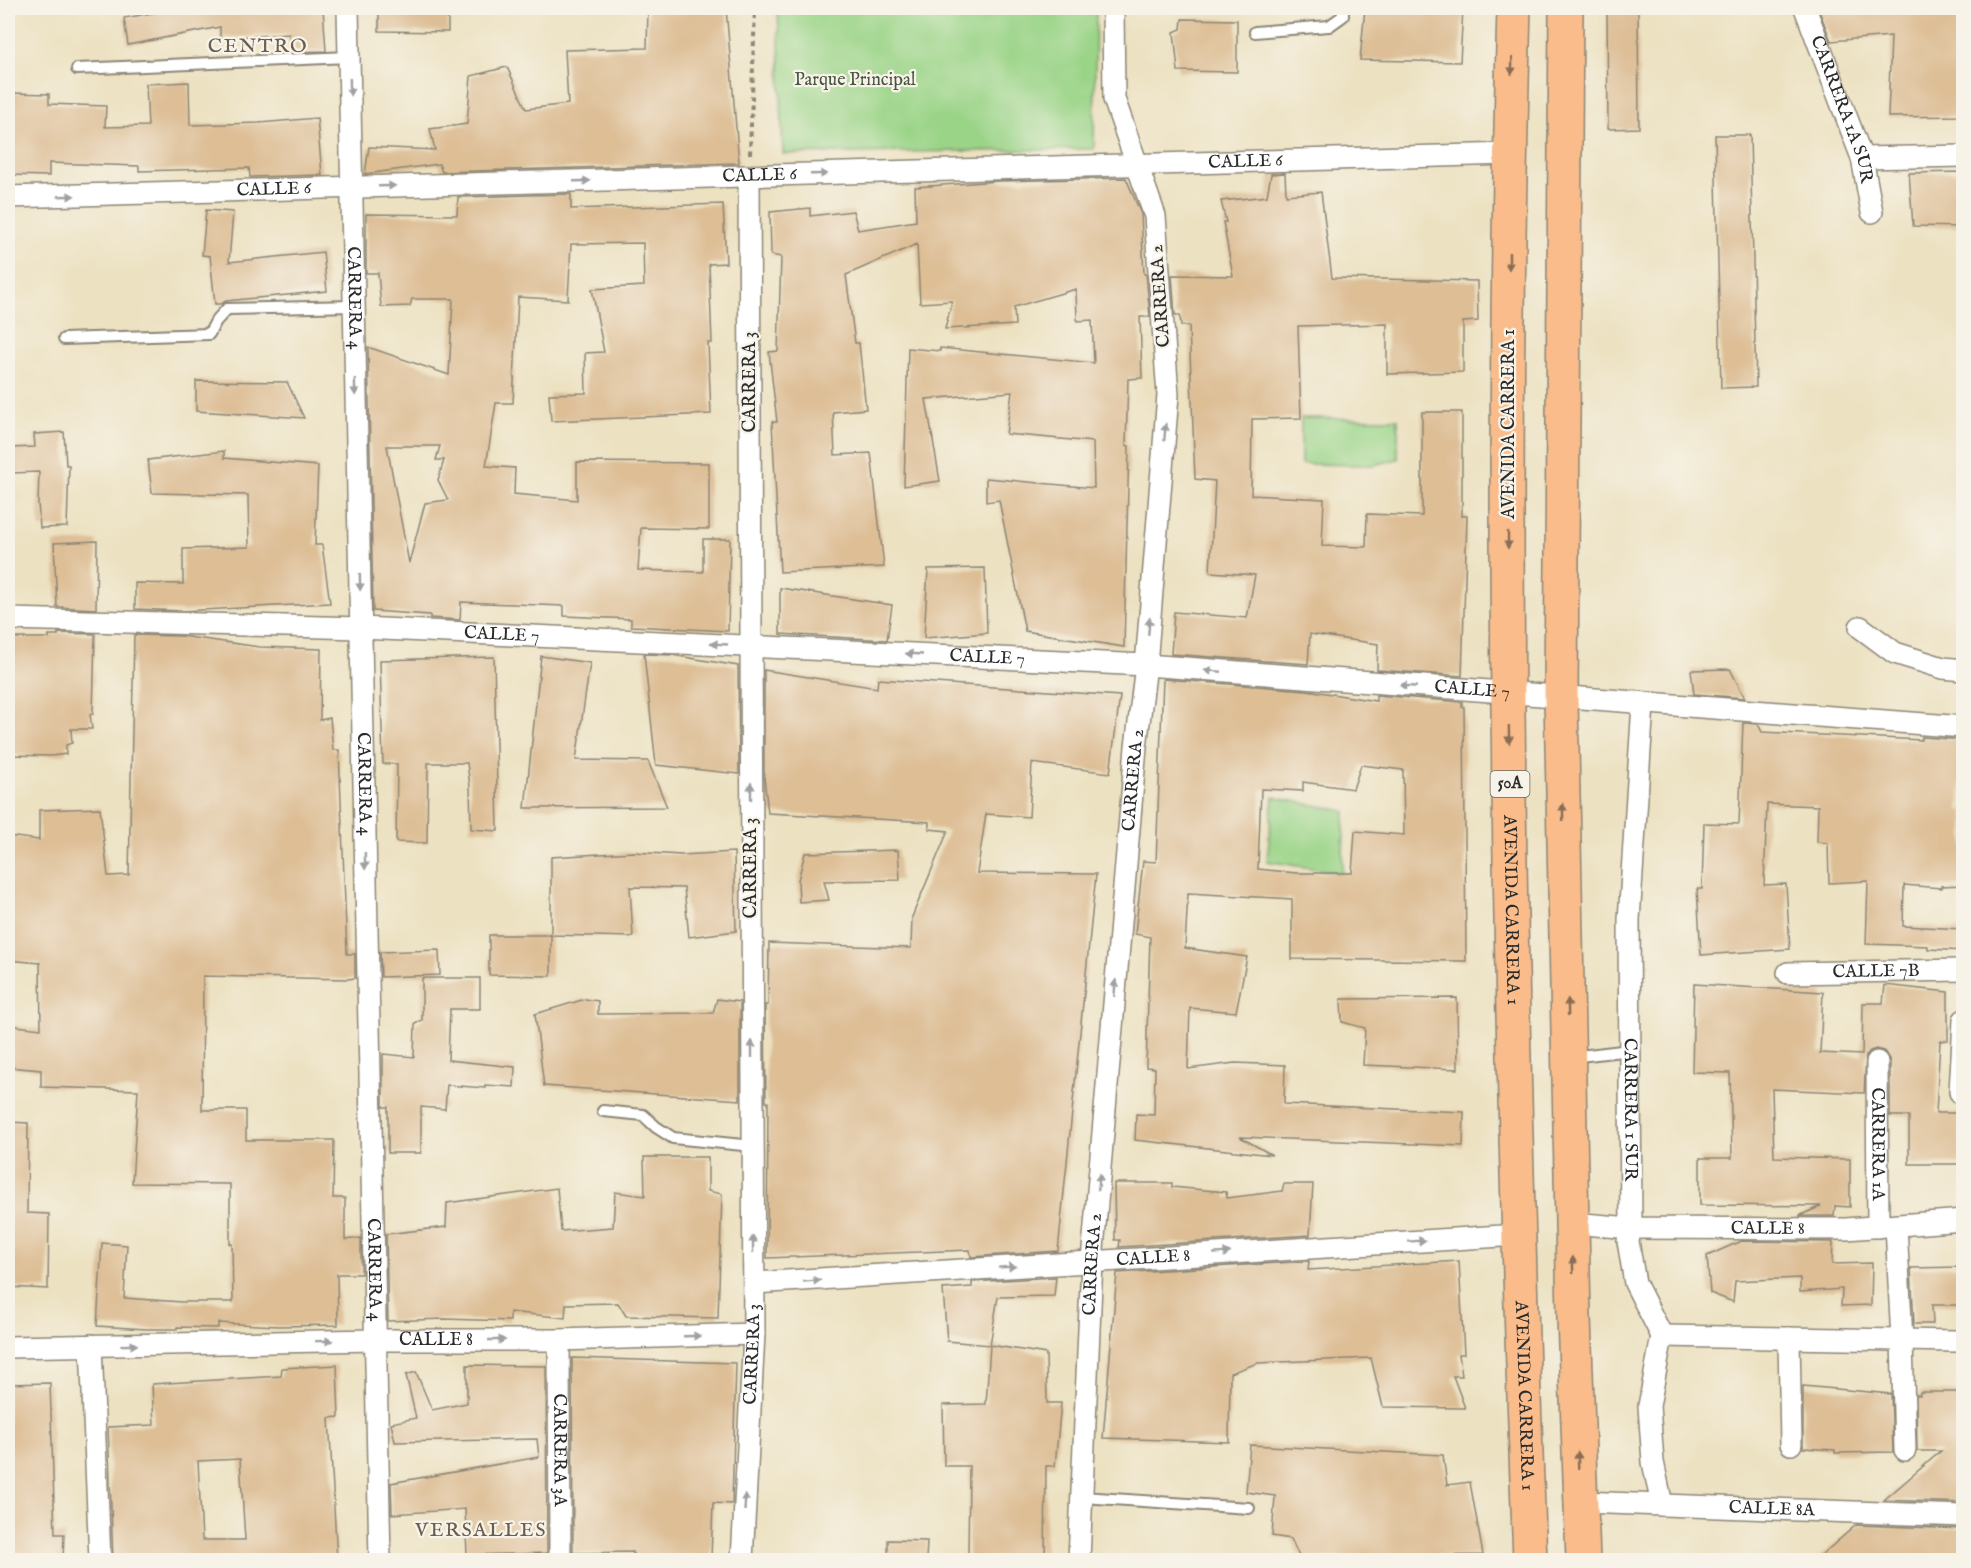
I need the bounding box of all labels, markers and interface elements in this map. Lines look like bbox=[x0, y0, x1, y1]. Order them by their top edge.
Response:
street label: CARRERA 1A SUR bbox=[1805, 32, 1878, 186]
district label: CENTRO bbox=[208, 34, 308, 59]
one-way arrow bbox=[1507, 56, 1517, 75]
park label: Parque Principal bbox=[794, 69, 916, 92]
one-way arrow bbox=[345, 77, 354, 96]
street label: CALLE 6 bbox=[1208, 149, 1283, 174]
street label: CALLE 6 bbox=[722, 163, 798, 188]
one-way arrow bbox=[809, 169, 828, 178]
one-way arrow bbox=[572, 176, 591, 186]
street label: CALLE 6 bbox=[236, 177, 312, 202]
one-way arrow bbox=[377, 182, 396, 191]
one-way arrow bbox=[56, 191, 75, 200]
street label: CARRERA 2 bbox=[1146, 244, 1176, 348]
street label: CARRERA 4 bbox=[341, 246, 367, 350]
one-way arrow bbox=[1504, 251, 1514, 270]
street label: AVENIDA CARRERA 1 bbox=[1498, 329, 1521, 520]
street label: CARRERA 3 bbox=[739, 331, 762, 433]
one-way arrow bbox=[351, 377, 360, 396]
one-way arrow bbox=[1160, 422, 1170, 441]
one-way arrow bbox=[1504, 530, 1513, 549]
one-way arrow bbox=[355, 572, 364, 591]
one-way arrow bbox=[1144, 617, 1154, 636]
street label: CALLE 7 bbox=[464, 621, 540, 648]
one-way arrow bbox=[710, 640, 729, 649]
street label: CALLE 7 bbox=[949, 644, 1025, 671]
one-way arrow bbox=[904, 649, 923, 658]
one-way arrow bbox=[1204, 666, 1223, 676]
street label: CALLE 7 bbox=[1434, 675, 1511, 704]
one-way arrow bbox=[1398, 681, 1417, 691]
one-way arrow bbox=[1504, 725, 1514, 744]
street label: CARRERA 2 bbox=[1117, 727, 1150, 832]
street label: CARRERA 4 bbox=[351, 732, 377, 836]
road number: 50A bbox=[1490, 771, 1530, 797]
one-way arrow bbox=[746, 782, 756, 801]
one-way arrow bbox=[1558, 803, 1568, 822]
street label: AVENIDA CARRERA 1 bbox=[1498, 814, 1524, 1005]
street label: CARRERA 3 bbox=[740, 817, 763, 919]
one-way arrow bbox=[361, 851, 370, 870]
street label: CALLE 7B bbox=[1832, 959, 1920, 984]
one-way arrow bbox=[1110, 978, 1120, 997]
one-way arrow bbox=[1563, 998, 1572, 1017]
street label: CARRERA 1 SUR bbox=[1618, 1038, 1642, 1183]
one-way arrow bbox=[747, 1040, 757, 1059]
street label: CARRERA 1A bbox=[1866, 1087, 1889, 1202]
one-way arrow bbox=[1094, 1172, 1104, 1191]
street label: CARRERA 2 bbox=[1078, 1212, 1108, 1316]
street label: CALLE 8 bbox=[1731, 1217, 1805, 1240]
street label: CARRERA 4 bbox=[361, 1218, 387, 1322]
one-way arrow bbox=[748, 1235, 758, 1254]
one-way arrow bbox=[1407, 1237, 1426, 1246]
street label: CALLE 8 bbox=[1116, 1244, 1191, 1272]
one-way arrow bbox=[1213, 1249, 1232, 1258]
one-way arrow bbox=[1568, 1256, 1578, 1275]
one-way arrow bbox=[997, 1263, 1016, 1272]
one-way arrow bbox=[803, 1276, 822, 1286]
street label: AVENIDA CARRERA 1 bbox=[1509, 1299, 1539, 1491]
street label: CARRERA 3 bbox=[739, 1304, 766, 1405]
street label: CALLE 8 bbox=[399, 1329, 473, 1352]
one-way arrow bbox=[683, 1331, 702, 1340]
one-way arrow bbox=[488, 1335, 507, 1345]
one-way arrow bbox=[314, 1336, 333, 1346]
one-way arrow bbox=[119, 1340, 138, 1349]
street label: CARRERA 3A bbox=[548, 1393, 571, 1508]
one-way arrow bbox=[1574, 1451, 1583, 1470]
one-way arrow bbox=[741, 1493, 750, 1512]
street label: CALLE 8A bbox=[1728, 1496, 1816, 1522]
district label: VERSALLES bbox=[414, 1518, 547, 1543]

